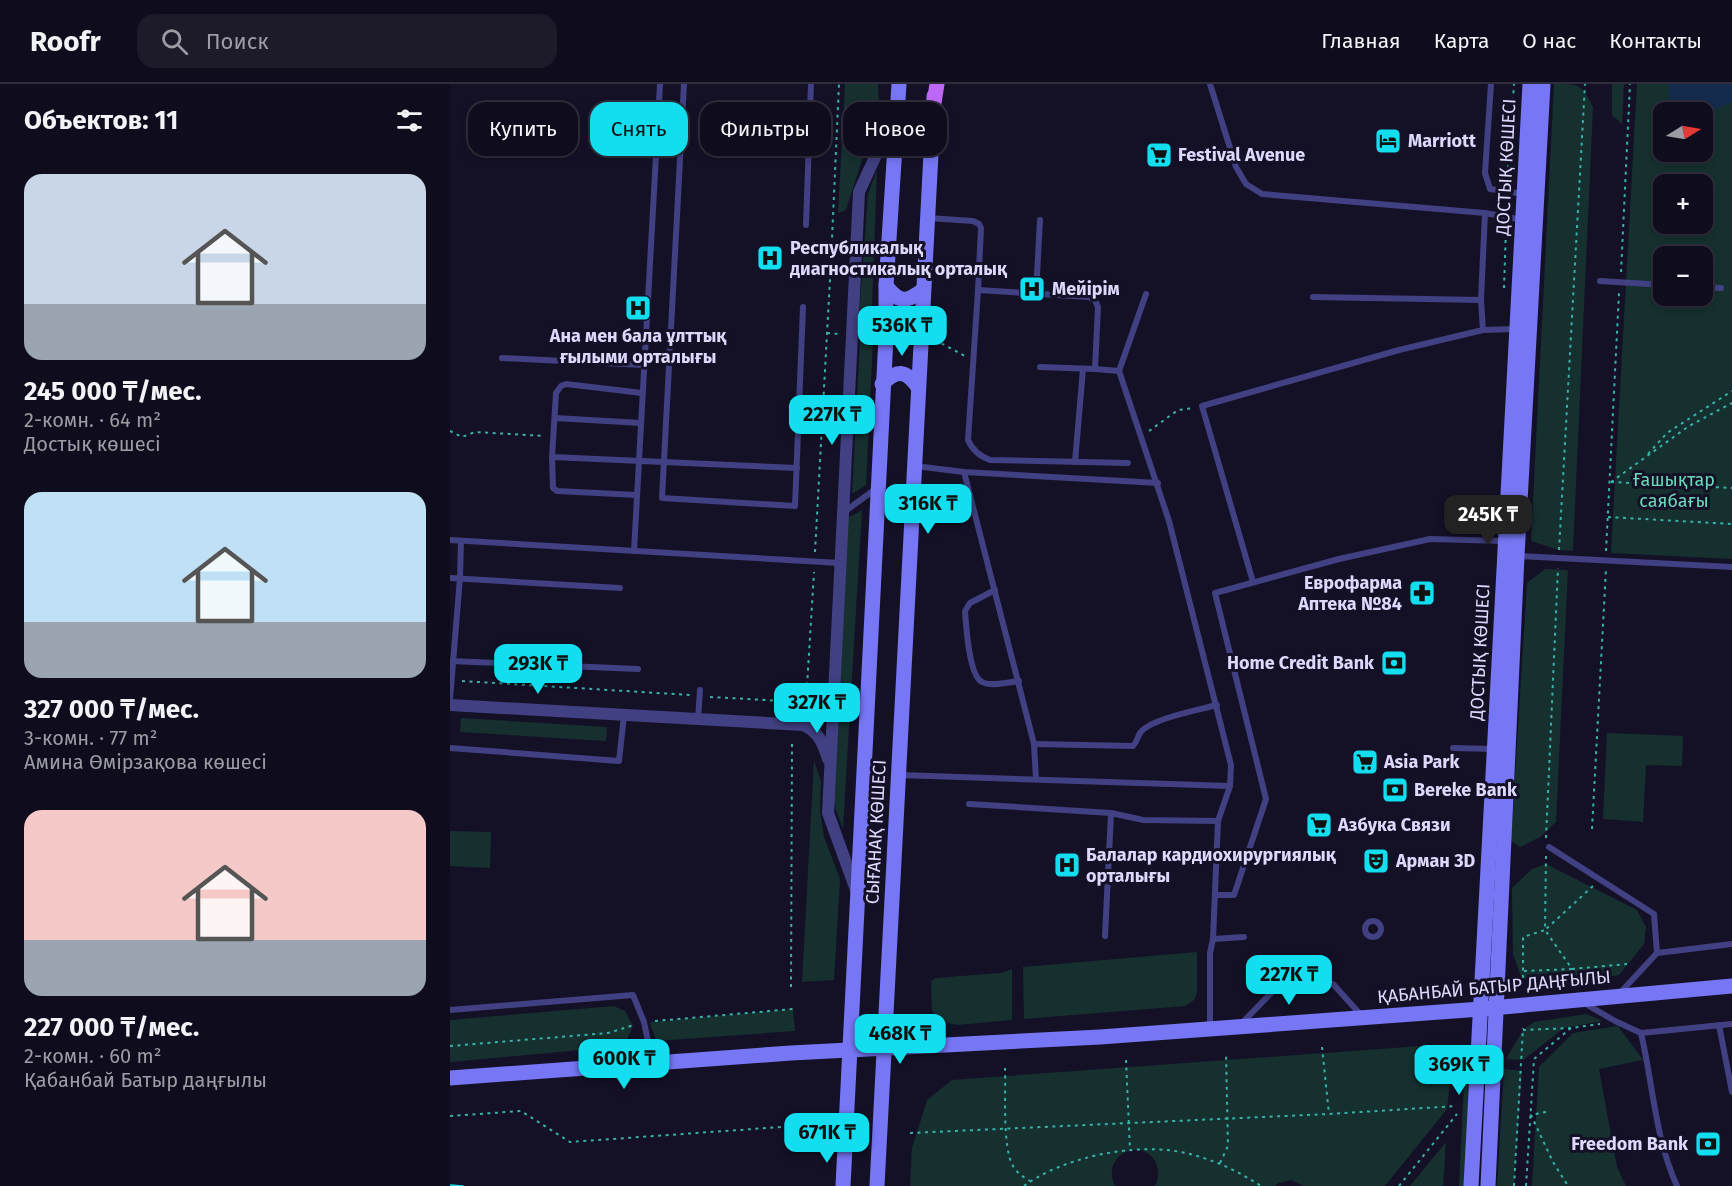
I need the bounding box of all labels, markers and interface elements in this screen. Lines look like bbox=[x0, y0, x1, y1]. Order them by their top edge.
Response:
search box bbox=[137, 14, 557, 68]
text: Roofr bbox=[30, 25, 101, 58]
icon: search bbox=[158, 25, 191, 58]
text: Поиск bbox=[206, 28, 269, 55]
text: Главная bbox=[1321, 28, 1401, 54]
text: Карта bbox=[1434, 28, 1489, 54]
text: О нас bbox=[1522, 28, 1576, 54]
text: Контакты bbox=[1609, 28, 1702, 54]
street label: ДОСТЫҚ КӨШЕСІ bbox=[1491, 98, 1521, 237]
chip: Купить bbox=[468, 102, 578, 156]
chip: Снять bbox=[590, 102, 688, 156]
chip: Фильтры bbox=[700, 102, 831, 156]
chip: Новое bbox=[843, 102, 947, 156]
north arrow bbox=[1653, 102, 1713, 162]
map controls bbox=[1653, 102, 1713, 306]
icon: filters bbox=[393, 104, 426, 137]
text: Объектов: 11 bbox=[24, 105, 178, 136]
hotel icon: Marriott bbox=[1373, 126, 1403, 156]
place label: Marriott bbox=[1408, 130, 1477, 152]
supermarket icon: Festival Avenue bbox=[1144, 140, 1174, 170]
place label: Festival Avenue bbox=[1178, 144, 1305, 166]
button: + bbox=[1653, 174, 1713, 234]
icon: home bbox=[171, 213, 279, 321]
place label: Республикалық диагностикалық орталық bbox=[790, 237, 1008, 280]
hospital icon: Республикалық диагностикалық орталық bbox=[755, 243, 785, 273]
button: − bbox=[1653, 246, 1713, 306]
hospital icon: Мейірім bbox=[1017, 274, 1047, 304]
place label: Мейірім bbox=[1052, 278, 1120, 300]
hospital icon: Ана мен бала ұлттық ғылыми орталығы bbox=[623, 293, 653, 323]
pin: 536K ₸ bbox=[853, 306, 951, 357]
text: 536K ₸ bbox=[872, 313, 932, 337]
place label: Ана мен бала ұлттық ғылыми орталығы bbox=[549, 325, 727, 368]
text: 245 000 ₸/мес. bbox=[24, 376, 202, 407]
pin: 227K ₸ bbox=[783, 395, 881, 446]
text: 227K ₸ bbox=[803, 402, 861, 426]
text: 2-комн. · 64 m² bbox=[24, 408, 161, 432]
text: Достық көшесі bbox=[24, 432, 161, 456]
park label: Ғашықтар саябағы bbox=[1633, 469, 1715, 512]
pin: 316K ₸ bbox=[879, 484, 977, 535]
text: 316K ₸ bbox=[899, 491, 957, 515]
pin: 245K ₸ bbox=[1439, 495, 1537, 546]
text: 245K ₸ bbox=[1458, 502, 1518, 526]
icon: home bbox=[171, 531, 279, 639]
place label: Еврофарма Аптека №84 bbox=[1297, 572, 1402, 615]
pharmacy icon: Еврофарма Аптека №84 bbox=[1407, 578, 1437, 608]
street label: ДОСТЫҚ КӨШЕСІ bbox=[1465, 583, 1495, 722]
pin: 293K ₸ bbox=[489, 644, 587, 695]
bank icon: Home Credit Bank bbox=[1379, 648, 1409, 678]
text: 293K ₸ bbox=[508, 651, 568, 675]
place label: Home Credit Bank bbox=[1227, 652, 1375, 674]
pin: 327K ₸ bbox=[768, 683, 866, 734]
text: 327K ₸ bbox=[788, 690, 846, 714]
text: 327 000 ₸/мес. bbox=[24, 694, 199, 725]
text: 3-комн. · 77 m² bbox=[24, 726, 158, 750]
supermarket icon: Asia Park bbox=[1350, 747, 1380, 777]
text: Амина Өмірзақова көшесі bbox=[24, 750, 267, 774]
place label: Asia Park bbox=[1383, 751, 1460, 773]
street label: СЫҒАНАҚ КӨШЕСІ bbox=[861, 759, 891, 905]
bank icon: Bereke Bank bbox=[1380, 775, 1410, 805]
place label: Bereke Bank bbox=[1414, 779, 1518, 801]
supermarket icon: Азбука Связи bbox=[1304, 810, 1334, 840]
place label: Азбука Связи bbox=[1337, 814, 1451, 836]
place label: Балалар кардиохирургиялық орталығы bbox=[1086, 844, 1337, 887]
theatre icon: Арман 3D bbox=[1361, 846, 1391, 876]
icon: home bbox=[171, 849, 279, 957]
hospital icon: Балалар кардиохирургиялық орталығы bbox=[1052, 850, 1082, 880]
place label: Арман 3D bbox=[1395, 850, 1475, 872]
pin: 227K ₸ bbox=[1240, 955, 1338, 1006]
text: 227K ₸ bbox=[1260, 962, 1318, 986]
street label: ҚАБАНБАЙ БАТЫР ДАҢҒЫЛЫ bbox=[1376, 966, 1612, 1008]
text: 227 000 ₸/мес. bbox=[24, 1012, 199, 1043]
pin: 468K ₸ bbox=[851, 1014, 949, 1065]
text: 468K ₸ bbox=[869, 1021, 931, 1045]
pin: 600K ₸ bbox=[575, 1039, 673, 1090]
text: 2-комн. · 60 m² bbox=[24, 1044, 161, 1068]
pin: 369K ₸ bbox=[1410, 1045, 1508, 1096]
text: 600K ₸ bbox=[593, 1046, 656, 1070]
text: 369K ₸ bbox=[1429, 1052, 1489, 1076]
text: Қабанбай Батыр даңғылы bbox=[24, 1068, 267, 1092]
pin: 671K ₸ bbox=[778, 1113, 876, 1164]
text: 671K ₸ bbox=[798, 1120, 856, 1144]
bank icon: Freedom Bank bbox=[1693, 1129, 1723, 1159]
place label: Freedom Bank bbox=[1571, 1133, 1689, 1155]

